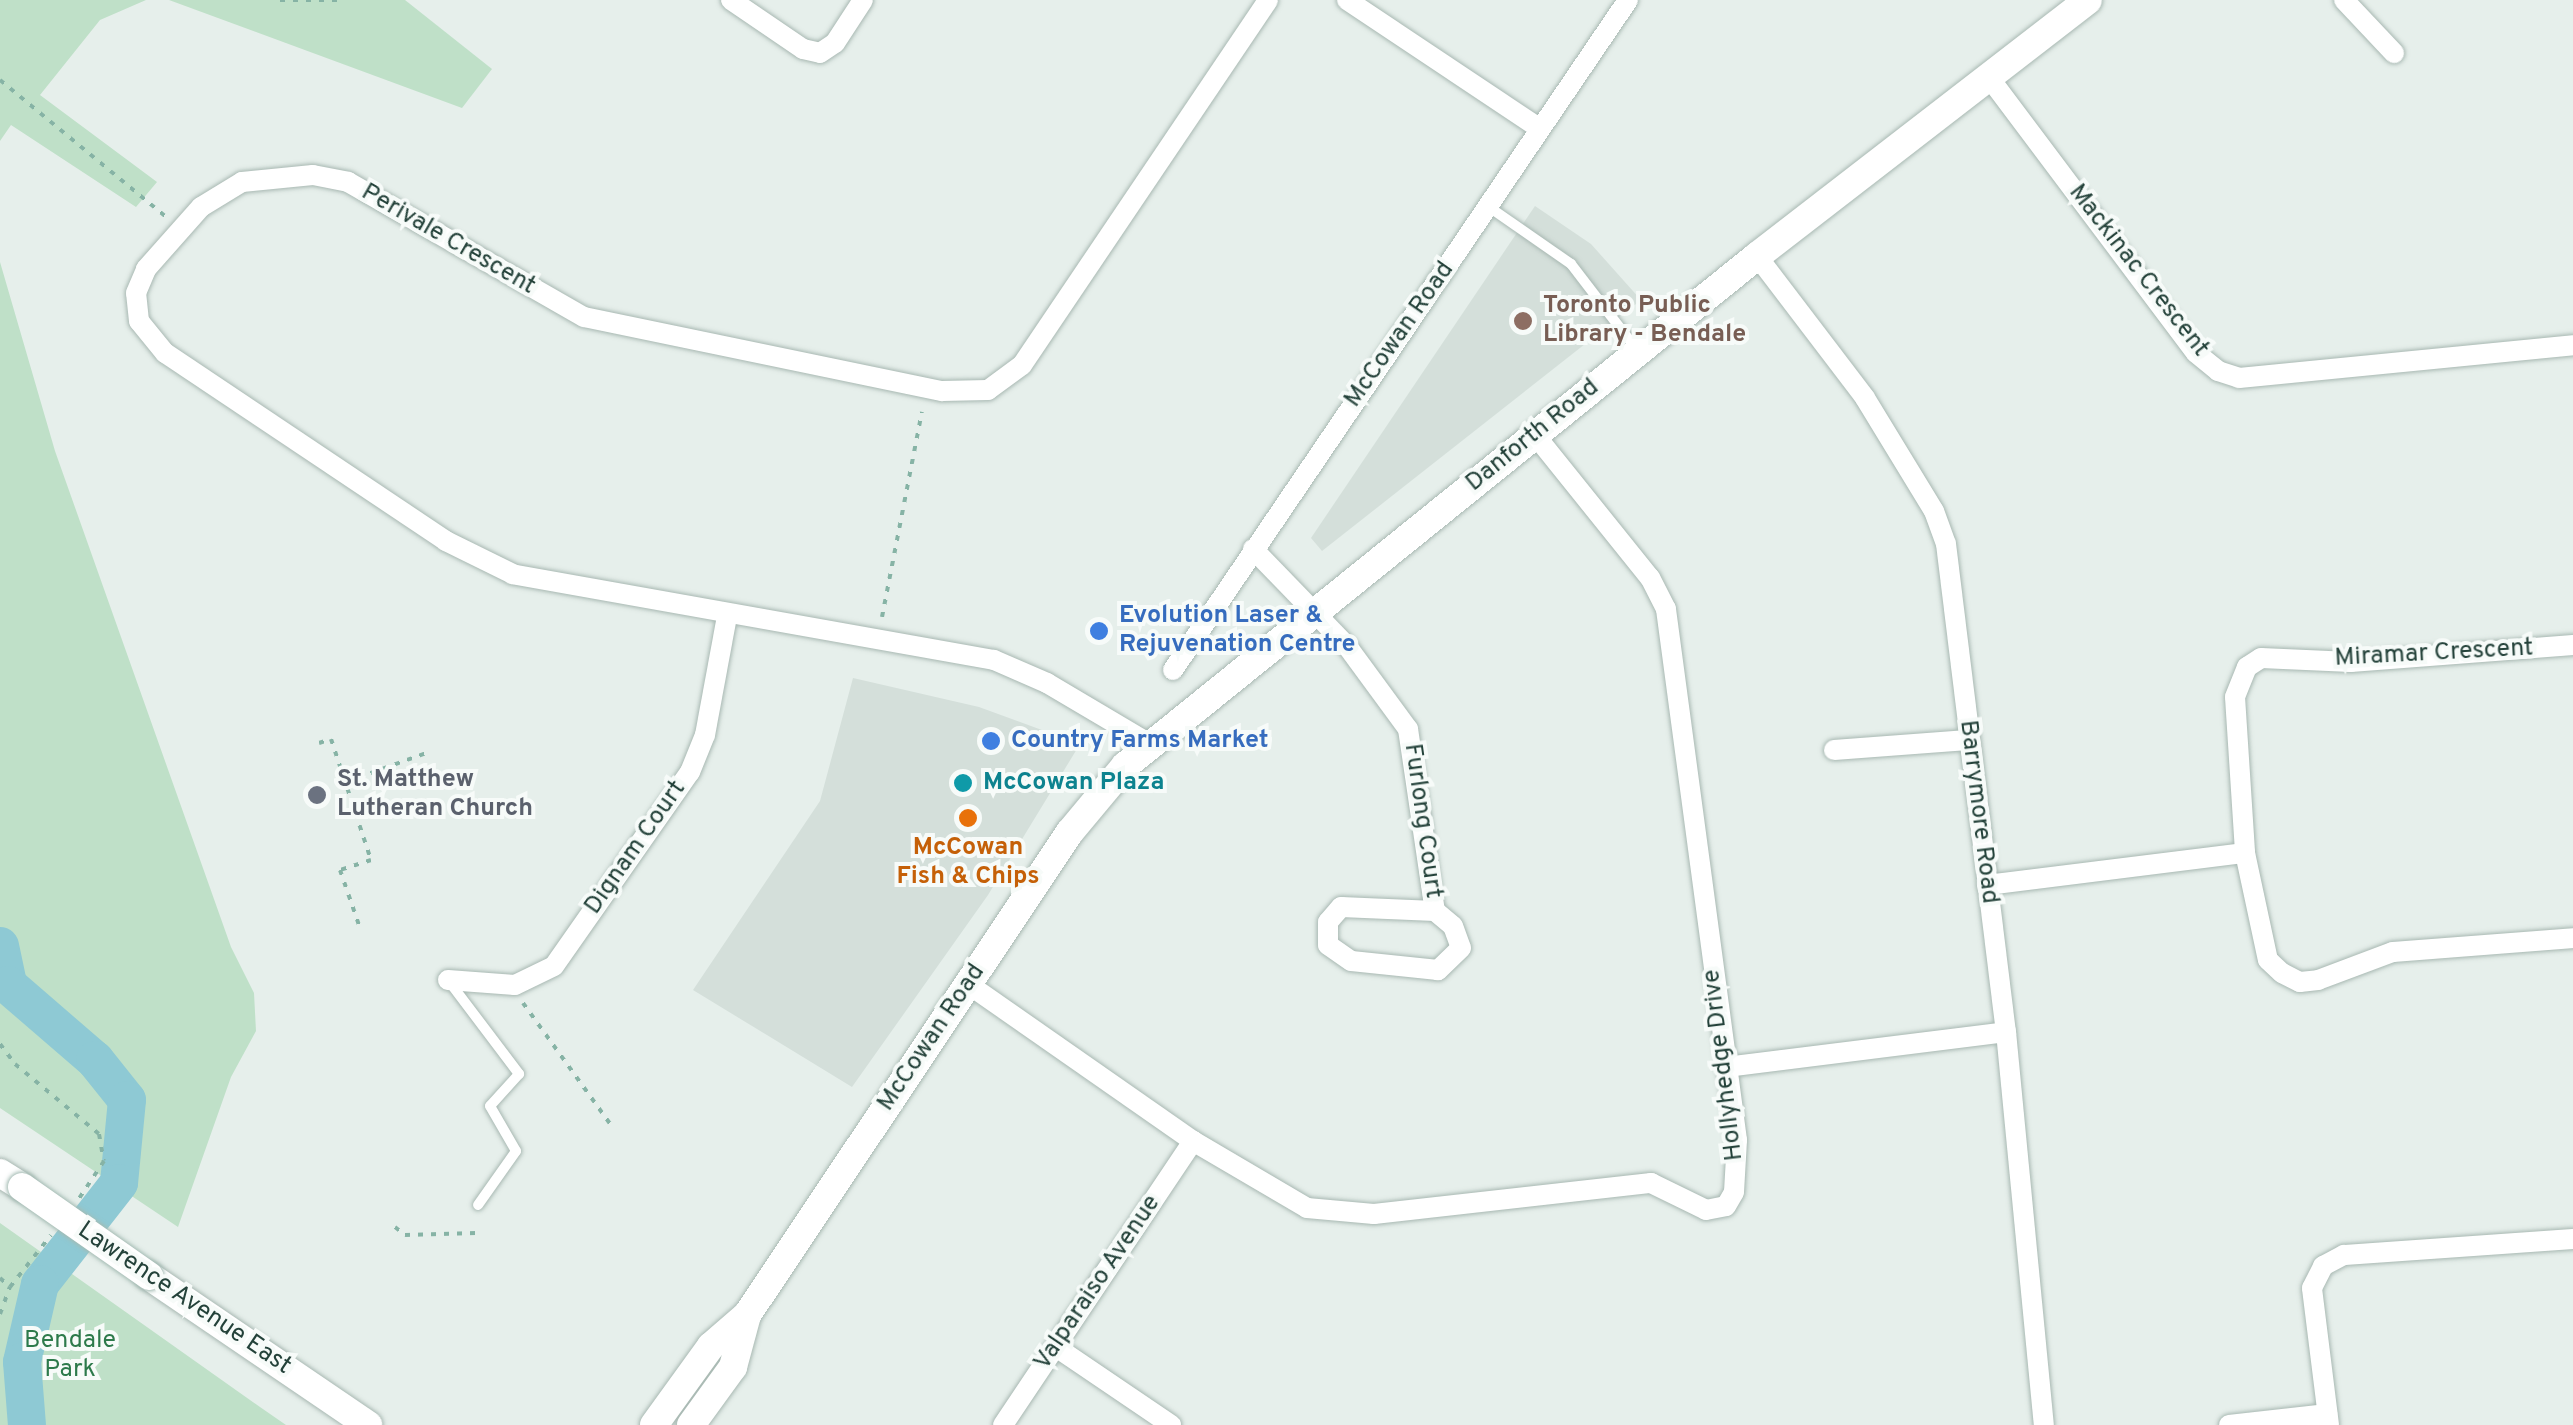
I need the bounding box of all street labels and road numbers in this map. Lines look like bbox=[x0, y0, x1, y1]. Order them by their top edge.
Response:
street label: Perivale Crescent bbox=[355, 178, 541, 302]
street label: Mackinac Crescent bbox=[2061, 179, 2215, 363]
street label: McCowan Road bbox=[1339, 256, 1461, 414]
street label: Danforth Road bbox=[1460, 373, 1606, 499]
street label: Miramar Crescent bbox=[2334, 634, 2534, 674]
street label: Barrymore Road bbox=[1952, 718, 2004, 906]
street label: Furlong Court bbox=[1396, 742, 1448, 900]
street label: Dignam Court bbox=[579, 775, 693, 921]
street label: McCowan Road bbox=[872, 959, 992, 1117]
street label: Hollyhedge Drive bbox=[1697, 968, 1751, 1162]
street label: Valparaiso Avenue bbox=[1028, 1189, 1168, 1377]
street label: Lawrence Avenue East bbox=[71, 1216, 297, 1382]

